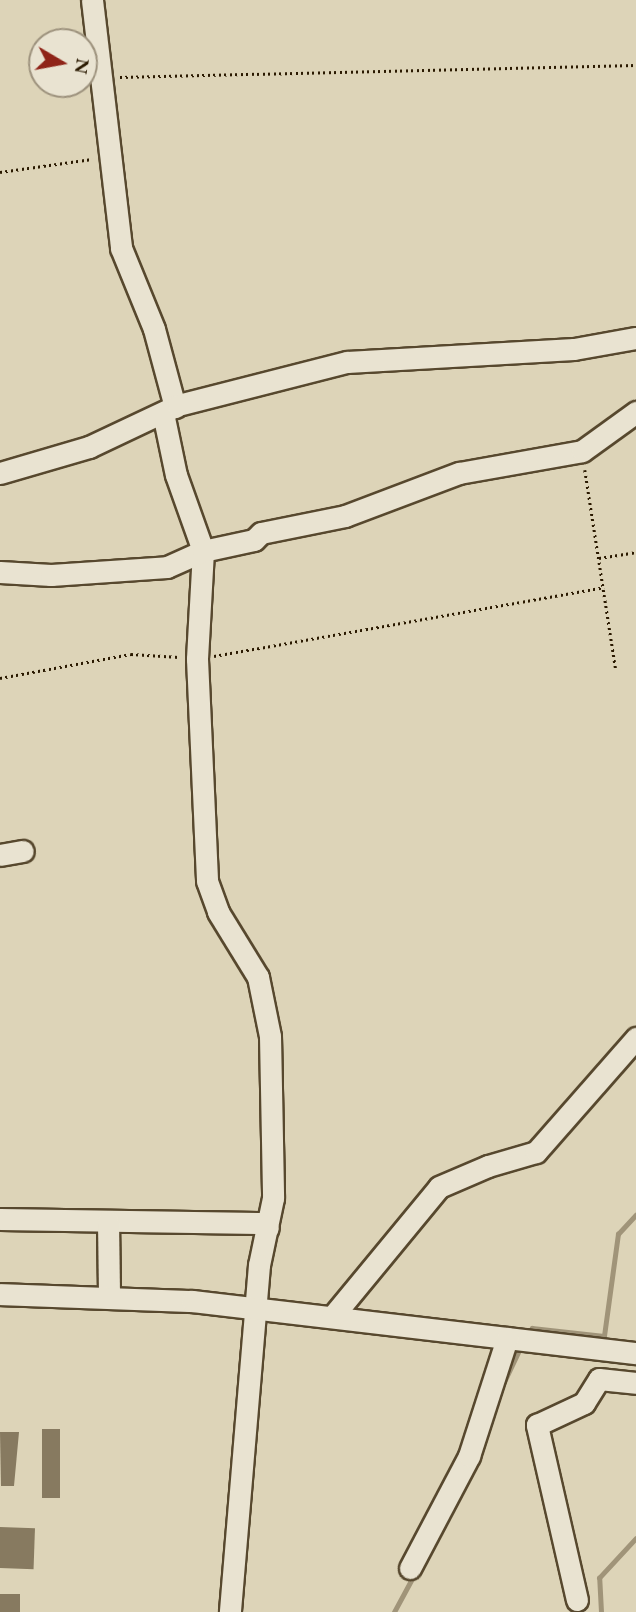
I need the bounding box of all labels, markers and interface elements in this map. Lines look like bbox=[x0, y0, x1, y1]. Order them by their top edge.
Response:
north arrow bbox=[28, 28, 98, 98]
text: N bbox=[69, 57, 96, 76]

